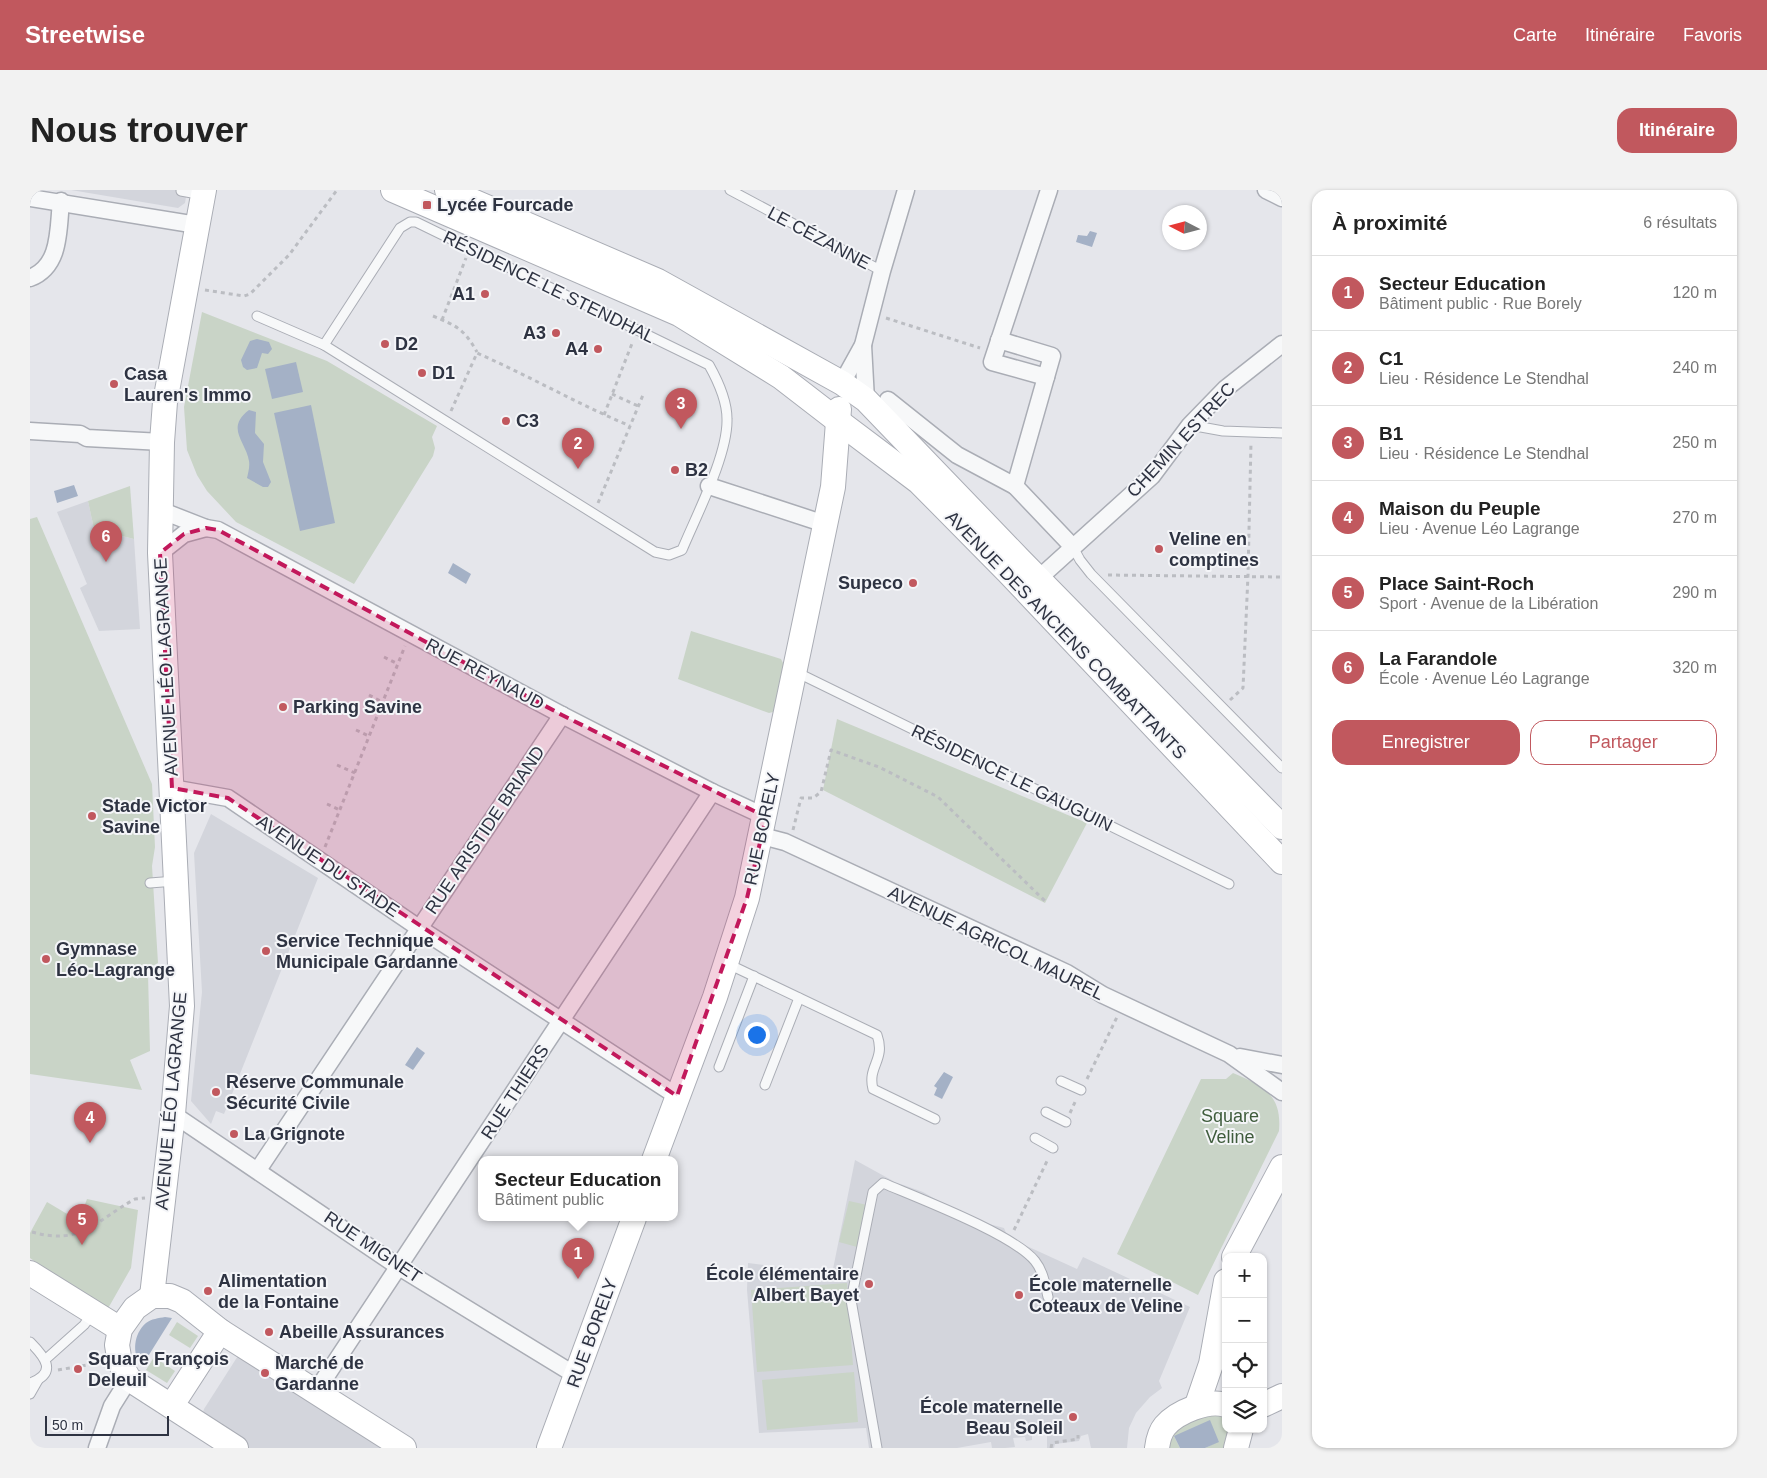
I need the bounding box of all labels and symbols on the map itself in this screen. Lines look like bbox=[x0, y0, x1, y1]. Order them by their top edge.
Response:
place label: Lycée Fourcade bbox=[437, 195, 573, 215]
marker: Lycée Fourcade bbox=[421, 199, 433, 211]
street label: LE CÉZANNE bbox=[764, 203, 874, 273]
north arrow bbox=[1162, 205, 1207, 250]
street label: RÉSIDENCE LE STENDHAL bbox=[440, 227, 658, 347]
place label: A1 bbox=[452, 284, 475, 304]
marker: A1 bbox=[479, 288, 491, 300]
place label: A3 bbox=[523, 323, 546, 343]
marker: A3 bbox=[550, 327, 562, 339]
place label: D2 bbox=[395, 334, 418, 354]
marker: D2 bbox=[379, 338, 391, 350]
place label: A4 bbox=[565, 339, 588, 359]
marker: A4 bbox=[592, 343, 604, 355]
place label: D1 bbox=[432, 363, 455, 383]
place label: Casa Lauren's Immo bbox=[124, 364, 251, 405]
marker: D1 bbox=[416, 367, 428, 379]
marker: Casa Lauren's Immo bbox=[108, 378, 120, 390]
street label: CHEMIN ESTREC bbox=[1123, 379, 1239, 501]
pin: 3 bbox=[665, 388, 697, 429]
place label: C3 bbox=[516, 411, 539, 431]
marker: C3 bbox=[500, 415, 512, 427]
pin: 2 bbox=[562, 428, 594, 469]
place label: B2 bbox=[685, 460, 708, 480]
marker: B2 bbox=[669, 464, 681, 476]
street label: AVENUE DES ANCIENS COMBATTANTS bbox=[942, 507, 1190, 763]
pin: 6 bbox=[90, 521, 122, 562]
place label: Veline en comptines bbox=[1169, 529, 1259, 570]
marker: Veline en comptines bbox=[1153, 543, 1165, 555]
street label: AVENUE LÉO LAGRANGE bbox=[150, 557, 182, 777]
place label: Supeco bbox=[838, 573, 903, 593]
marker: Supeco bbox=[907, 577, 919, 589]
street label: RUE REYNAUD bbox=[422, 634, 548, 714]
place label: Parking Savine bbox=[293, 697, 422, 717]
marker: Parking Savine bbox=[277, 701, 289, 713]
street label: RÉSIDENCE LE GAUGUIN bbox=[908, 721, 1116, 835]
street label: RUE ARISTIDE BRIAND bbox=[421, 742, 549, 918]
street label: RUE BORELY bbox=[740, 771, 784, 887]
place label: Stade Victor Savine bbox=[102, 796, 207, 837]
marker: Stade Victor Savine bbox=[86, 810, 98, 822]
street label: AVENUE DU STADE bbox=[253, 811, 403, 921]
street label: AVENUE AGRICOL MAUREL bbox=[885, 882, 1107, 1004]
place label: Service Technique Municipale Gardanne bbox=[276, 931, 458, 972]
place label: Gymnase Léo-Lagrange bbox=[56, 939, 175, 980]
marker: Service Technique Municipale Gardanne bbox=[260, 945, 272, 957]
marker: Gymnase Léo-Lagrange bbox=[40, 953, 52, 965]
street label: AVENUE LÉO LAGRANGE bbox=[152, 991, 190, 1211]
your location bbox=[744, 1022, 770, 1048]
street label: RUE THIERS bbox=[477, 1041, 553, 1143]
place label: Réserve Communale Sécurité Civile bbox=[226, 1072, 404, 1113]
marker: Réserve Communale Sécurité Civile bbox=[210, 1086, 222, 1098]
pin: 4 bbox=[74, 1102, 106, 1143]
park label: Square Veline bbox=[1201, 1106, 1259, 1147]
place label: La Grignote bbox=[244, 1124, 345, 1144]
marker: La Grignote bbox=[228, 1128, 240, 1140]
pin: 5 bbox=[66, 1204, 98, 1245]
street label: RUE MIGNET bbox=[321, 1207, 425, 1287]
pin: 1 bbox=[562, 1238, 594, 1279]
place label: École élémentaire Albert Bayet bbox=[706, 1263, 859, 1305]
place label: Alimentation de la Fontaine bbox=[218, 1271, 339, 1312]
place label: École maternelle Coteaux de Veline bbox=[1029, 1274, 1183, 1316]
street label: RUE BORELY bbox=[563, 1276, 621, 1390]
marker: École élémentaire Albert Bayet bbox=[863, 1278, 875, 1290]
marker: Alimentation de la Fontaine bbox=[202, 1285, 214, 1297]
marker: École maternelle Coteaux de Veline bbox=[1013, 1289, 1025, 1301]
place label: Abeille Assurances bbox=[279, 1322, 444, 1342]
marker: Abeille Assurances bbox=[263, 1326, 275, 1338]
place label: Square François Deleuil bbox=[88, 1349, 229, 1390]
place label: Marché de Gardanne bbox=[275, 1353, 364, 1394]
marker: Square François Deleuil bbox=[72, 1363, 84, 1375]
marker: Marché de Gardanne bbox=[259, 1367, 271, 1379]
place label: École maternelle Beau Soleil bbox=[920, 1396, 1063, 1438]
marker: École maternelle Beau Soleil bbox=[1067, 1411, 1079, 1423]
scale bar bbox=[45, 1413, 169, 1436]

